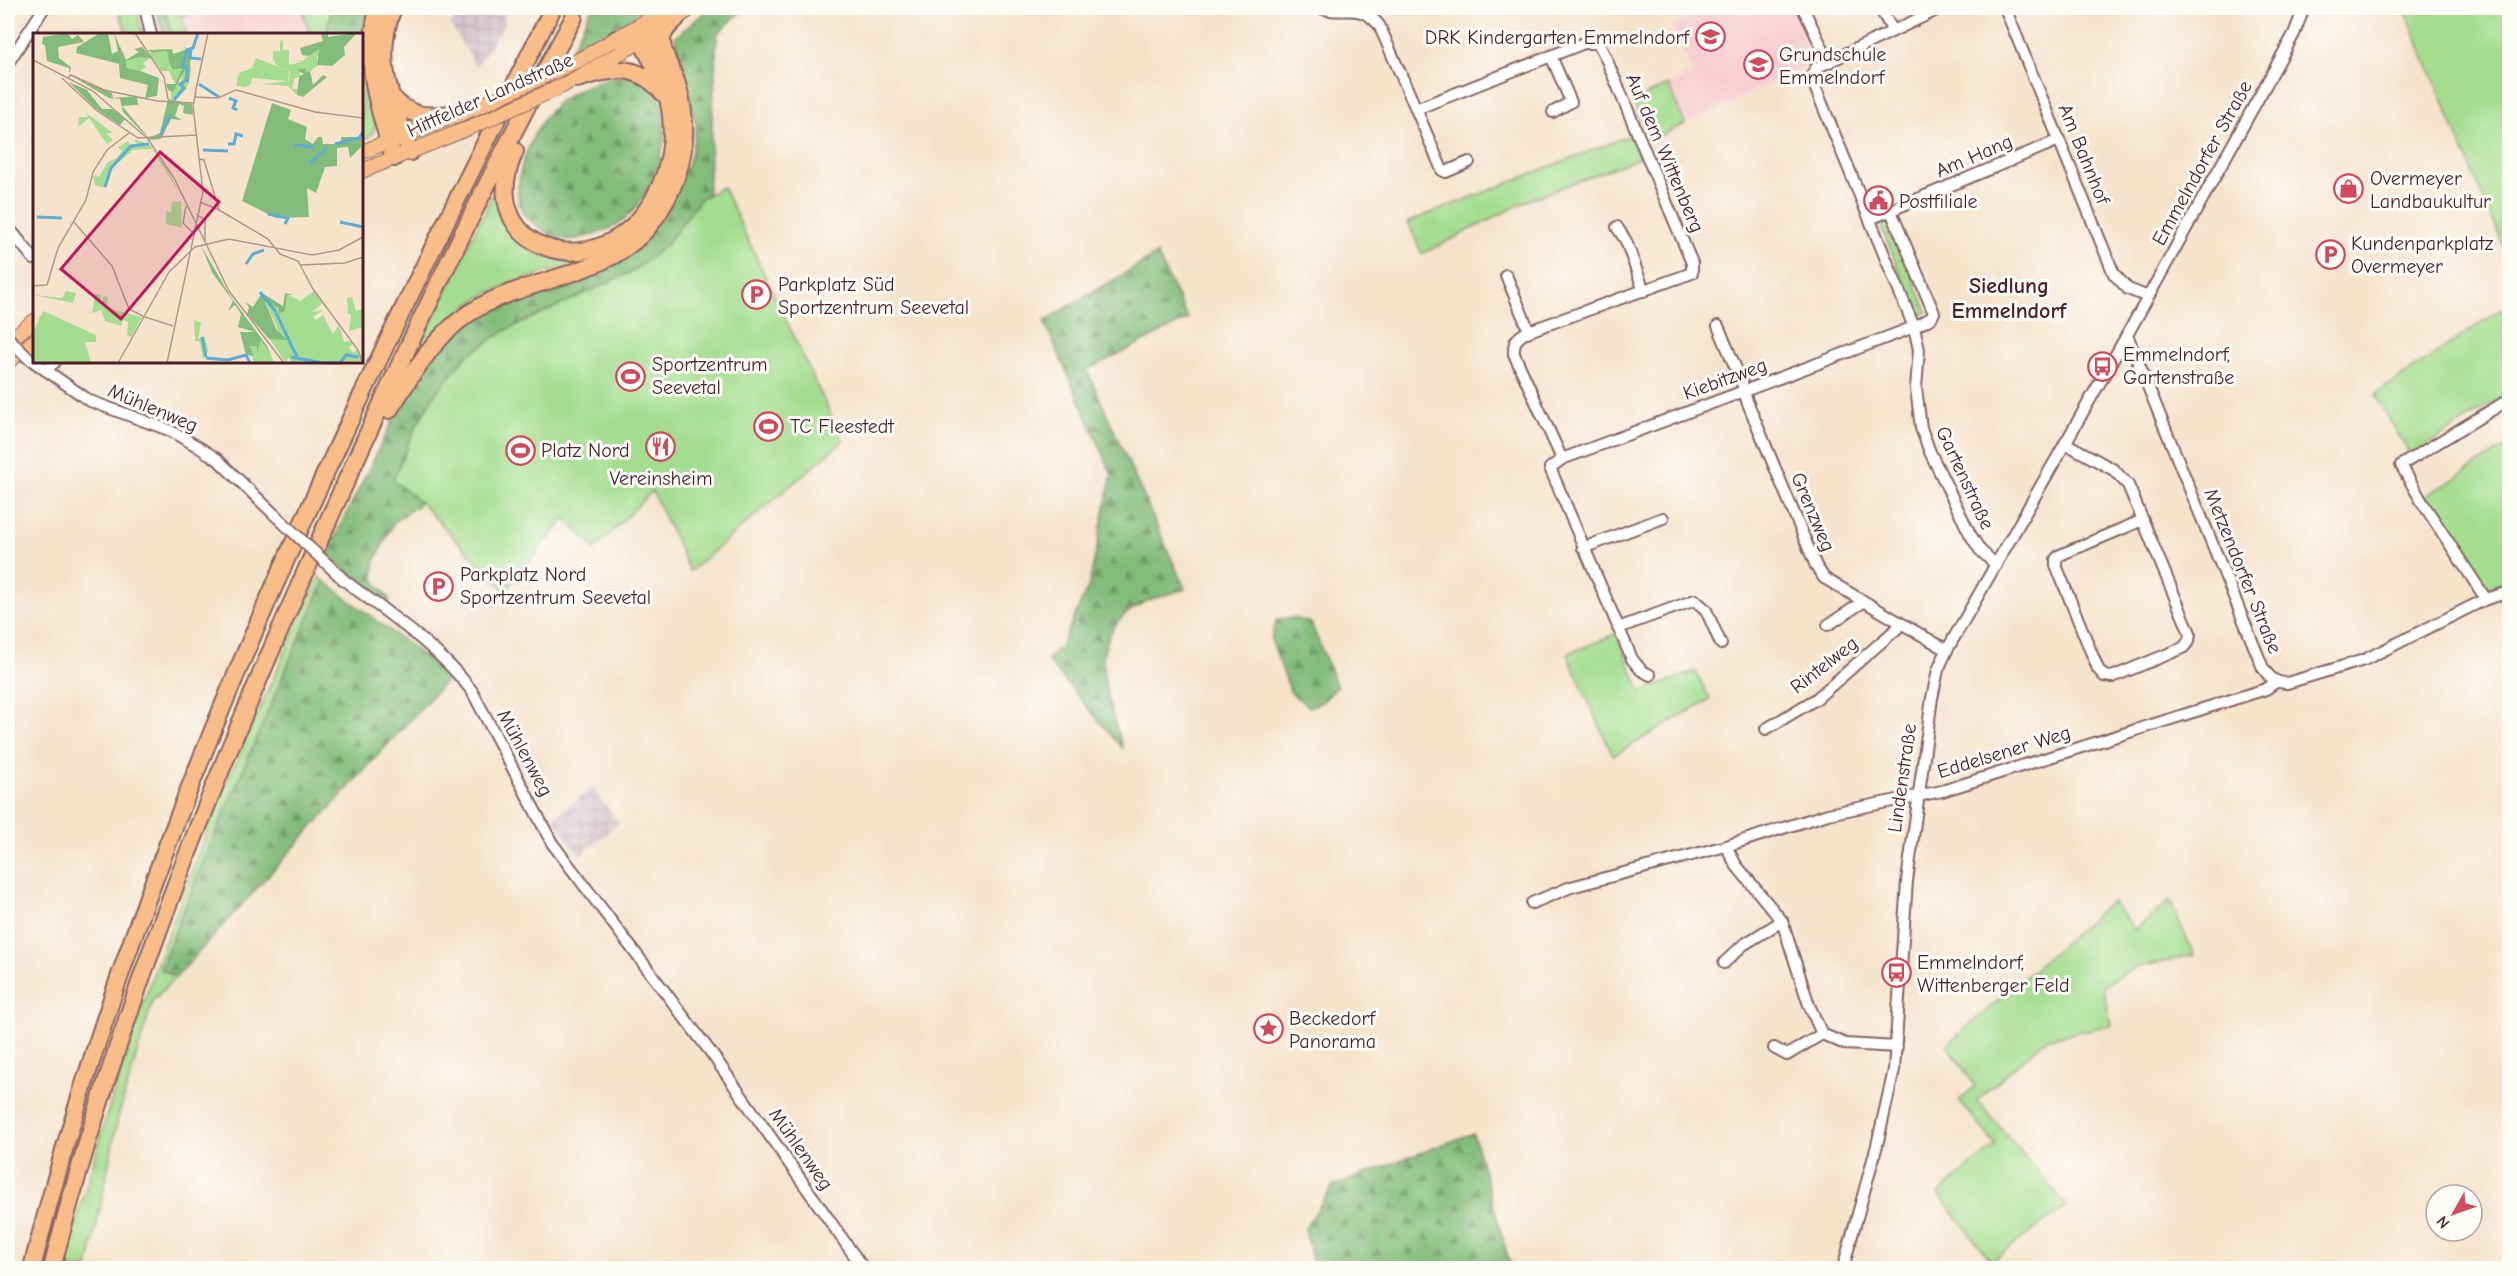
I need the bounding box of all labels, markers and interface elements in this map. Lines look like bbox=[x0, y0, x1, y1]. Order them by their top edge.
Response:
school or university icon: DRK Kindergarten Emmelndorf bbox=[1694, 21, 1726, 53]
place label: DRK Kindergarten Emmelndorf bbox=[1425, 26, 1690, 49]
inset map bbox=[33, 33, 363, 363]
place label: Grundschule Emmelndorf bbox=[1779, 43, 1886, 89]
street label: Hittfelder Landstraße bbox=[403, 48, 577, 142]
school or university icon: Grundschule Emmelndorf bbox=[1742, 49, 1774, 81]
street label: Auf dem Wittenberg bbox=[1621, 70, 1709, 236]
street label: Emmelndorfer Straße bbox=[2147, 77, 2257, 249]
street label: Am Bahnhof bbox=[2053, 100, 2115, 209]
street label: Am Hang bbox=[1932, 130, 2016, 182]
place label: Overmeyer Landbaukultur bbox=[2370, 167, 2491, 213]
shop icon: Overmeyer Landbaukultur bbox=[2333, 173, 2365, 205]
public building icon: Postfiliale bbox=[1862, 185, 1894, 217]
place label: Postfiliale bbox=[1899, 190, 1978, 213]
place label: Kundenparkplatz Overmeyer bbox=[2351, 232, 2494, 278]
parking icon: Kundenparkplatz Overmeyer bbox=[2314, 238, 2346, 270]
place label: Parkplatz Süd Sportzentrum Seevetal bbox=[778, 273, 969, 319]
district label: Siedlung Emmelndorf bbox=[1952, 273, 2067, 324]
parking icon: Parkplatz Süd Sportzentrum Seevetal bbox=[741, 279, 773, 311]
place label: Emmelndorf, Gartenstraße bbox=[2123, 343, 2234, 389]
bus stop icon: Emmelndorf, Gartenstraße bbox=[2086, 350, 2118, 382]
place label: Sportzentrum Seevetal bbox=[652, 353, 768, 399]
street label: Kiebitzweg bbox=[1680, 353, 1770, 405]
sports icon: Sportzentrum Seevetal bbox=[615, 360, 647, 392]
street label: Mühlenweg bbox=[105, 379, 201, 437]
sports icon: TC Fleestedt bbox=[753, 410, 785, 442]
place label: TC Fleestedt bbox=[790, 415, 895, 438]
street label: Gartenstraße bbox=[1931, 423, 1999, 533]
restaurant icon: Vereinsheim bbox=[645, 431, 677, 463]
sports icon: Platz Nord bbox=[504, 434, 536, 466]
place label: Platz Nord bbox=[541, 439, 630, 462]
place label: Vereinsheim bbox=[610, 467, 712, 490]
street label: Grenzweg bbox=[1786, 469, 1840, 555]
street label: Metzendorfer Straße bbox=[2199, 485, 2287, 657]
place label: Parkplatz Nord Sportzentrum Seevetal bbox=[460, 563, 651, 609]
parking icon: Parkplatz Nord Sportzentrum Seevetal bbox=[423, 570, 455, 602]
street label: Rintelweg bbox=[1786, 632, 1862, 698]
street label: Mühlenweg bbox=[492, 705, 558, 801]
street label: Eddelsener Weg bbox=[1935, 721, 2073, 783]
street label: Lindenstraße bbox=[1883, 722, 1921, 834]
place label: Emmelndorf, Wittenberger Feld bbox=[1917, 951, 2070, 997]
bus stop icon: Emmelndorf, Wittenberger Feld bbox=[1880, 957, 1912, 989]
place label: Beckedorf Panorama bbox=[1289, 1007, 1376, 1053]
place icon: Beckedorf Panorama bbox=[1252, 1013, 1284, 1045]
street label: Mühlenweg bbox=[764, 1103, 838, 1195]
north arrow bbox=[2424, 1183, 2484, 1243]
text: N bbox=[2433, 1212, 2454, 1232]

